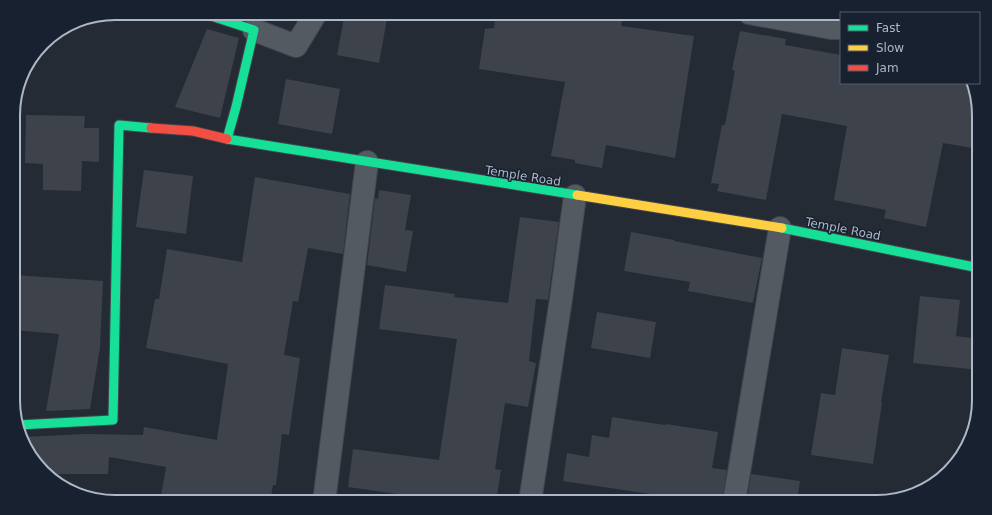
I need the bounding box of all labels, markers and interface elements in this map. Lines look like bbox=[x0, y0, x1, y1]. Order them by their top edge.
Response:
legend bbox=[840, 12, 980, 84]
text: Fast bbox=[876, 21, 900, 35]
text: Slow bbox=[876, 41, 904, 55]
text: Jam bbox=[875, 61, 899, 75]
street label: Temple Road bbox=[483, 163, 562, 189]
street label: Temple Road bbox=[803, 215, 882, 243]

